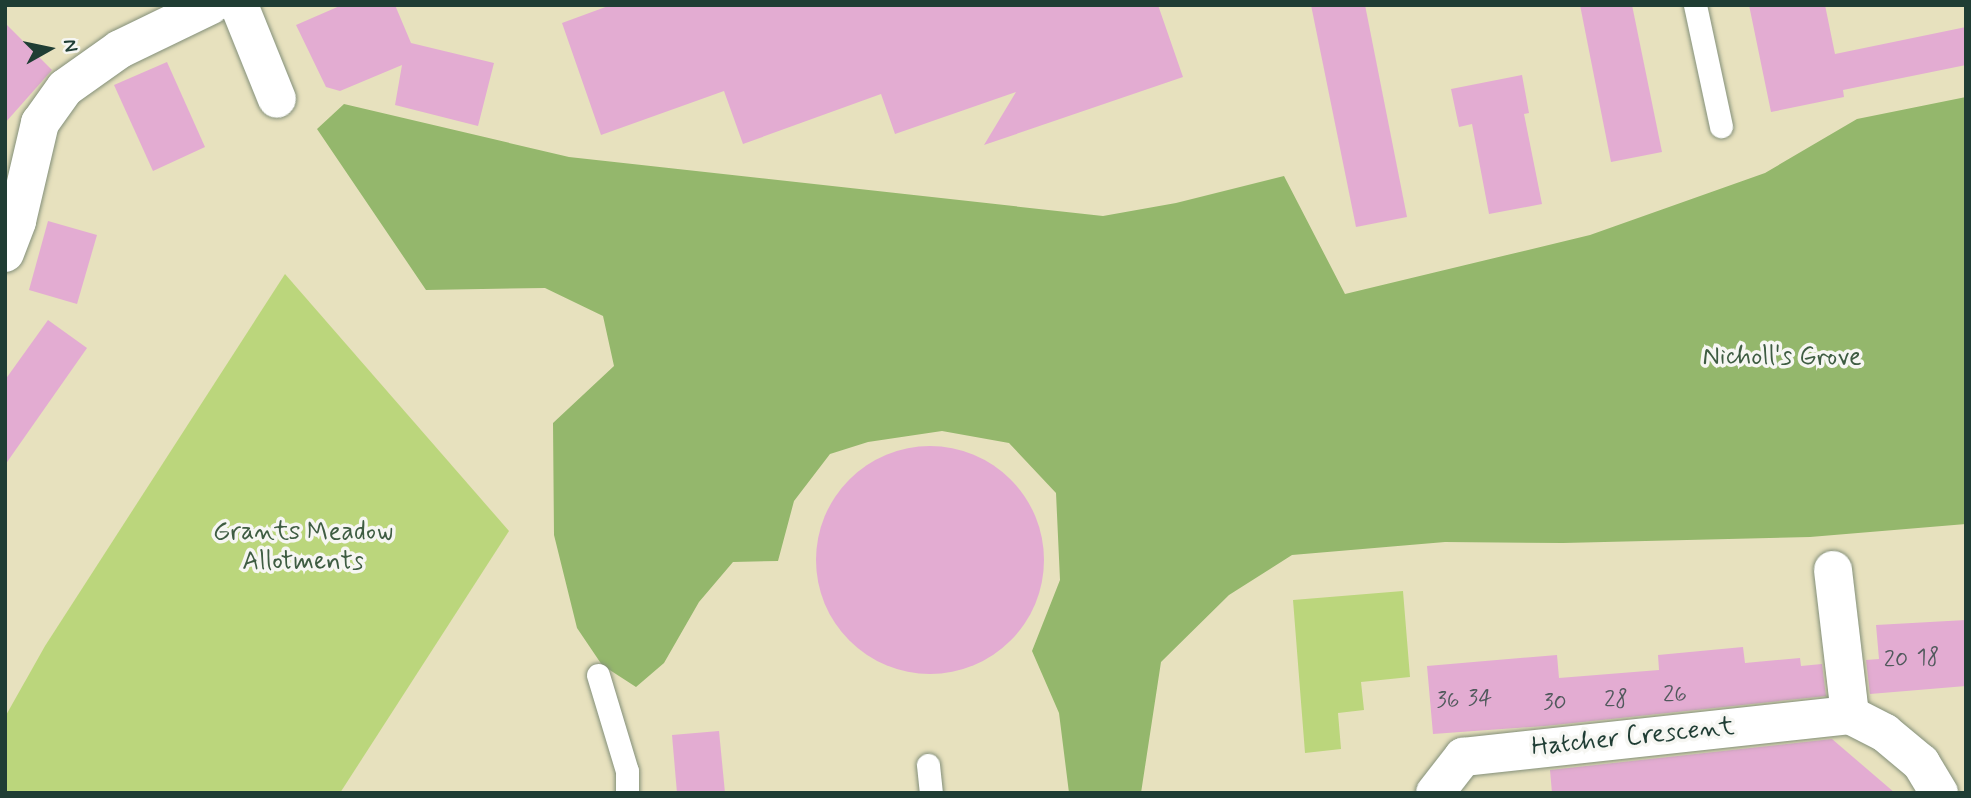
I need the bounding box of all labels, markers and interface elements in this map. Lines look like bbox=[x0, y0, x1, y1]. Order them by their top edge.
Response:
north arrow bbox=[14, 14, 84, 84]
text: N bbox=[57, 37, 84, 54]
park label: Nicholl's Grove bbox=[1703, 342, 1861, 374]
park label: Grants Meadow Allotments bbox=[210, 517, 396, 578]
house number: 18 bbox=[1917, 644, 1939, 672]
house number: 20 bbox=[1884, 646, 1908, 674]
house number: 26 bbox=[1663, 681, 1687, 709]
house number: 34 bbox=[1468, 685, 1492, 713]
house number: 28 bbox=[1604, 686, 1628, 714]
house number: 36 bbox=[1436, 687, 1460, 715]
house number: 30 bbox=[1543, 689, 1567, 717]
street label: Hatcher Crescent bbox=[1534, 712, 1732, 764]

